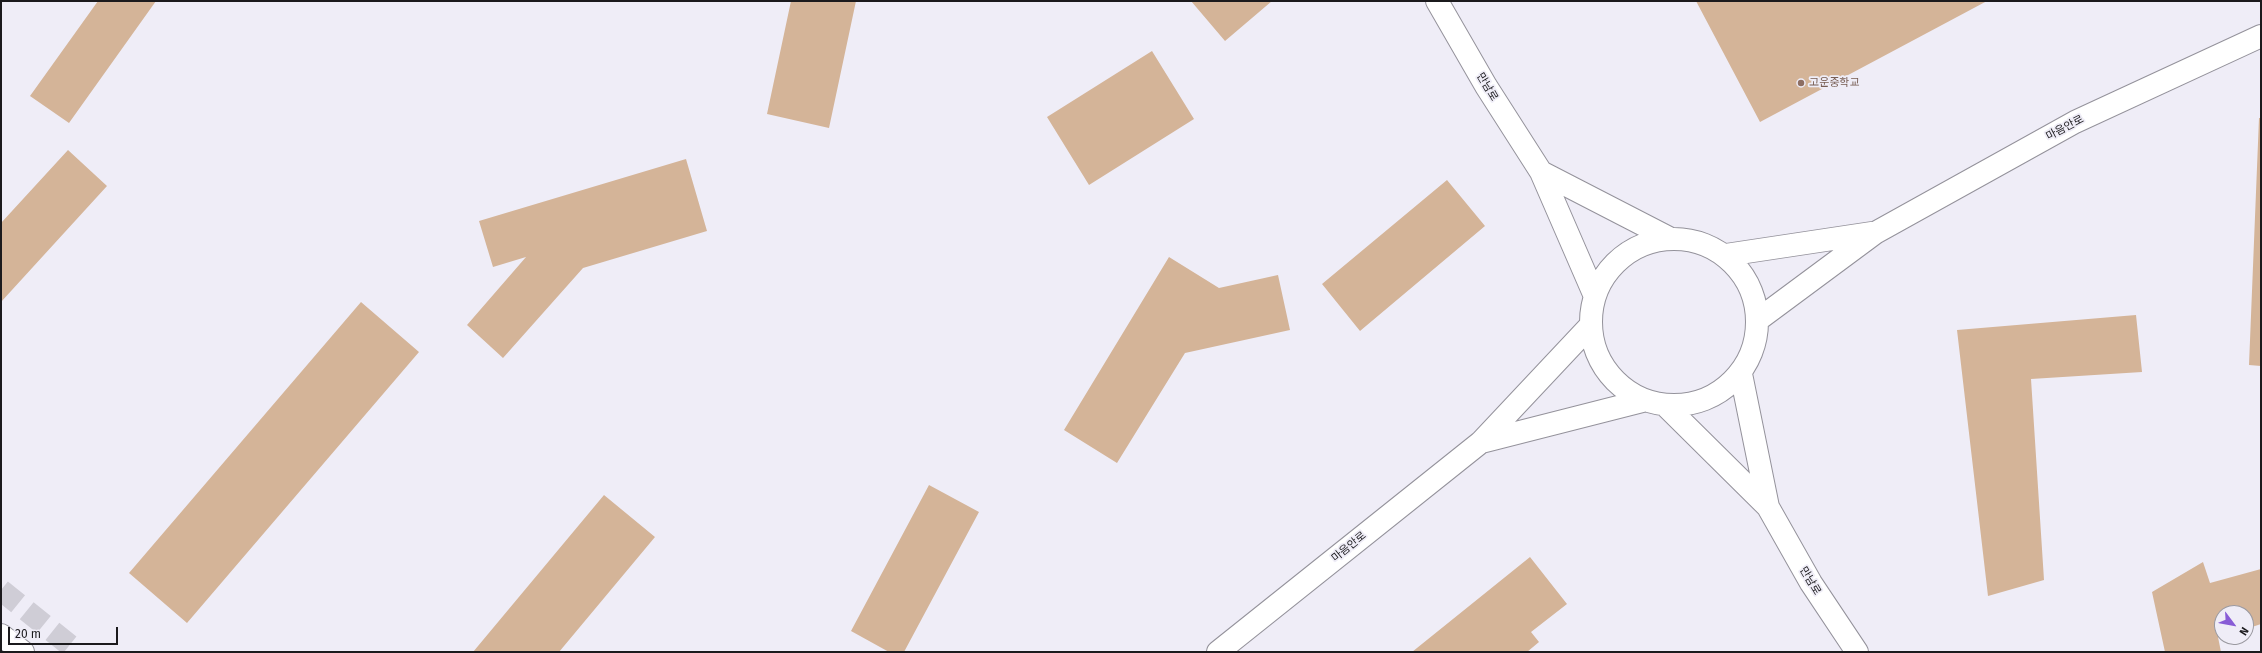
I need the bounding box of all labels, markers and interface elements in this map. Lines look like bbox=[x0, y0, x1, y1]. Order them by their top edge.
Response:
street label: 만남로 bbox=[1474, 71, 1500, 103]
place label: 고운중학교 bbox=[1809, 76, 1860, 90]
marker: 고운중학교 bbox=[1796, 78, 1806, 88]
street label: 마음안로 bbox=[2044, 113, 2086, 143]
street label: 마음안로 bbox=[1329, 529, 1369, 565]
street label: 만남로 bbox=[1797, 565, 1823, 597]
north arrow bbox=[2214, 605, 2254, 645]
scale bar bbox=[10, 619, 120, 645]
text: N bbox=[2236, 625, 2251, 638]
text: 20 m bbox=[15, 627, 41, 641]

